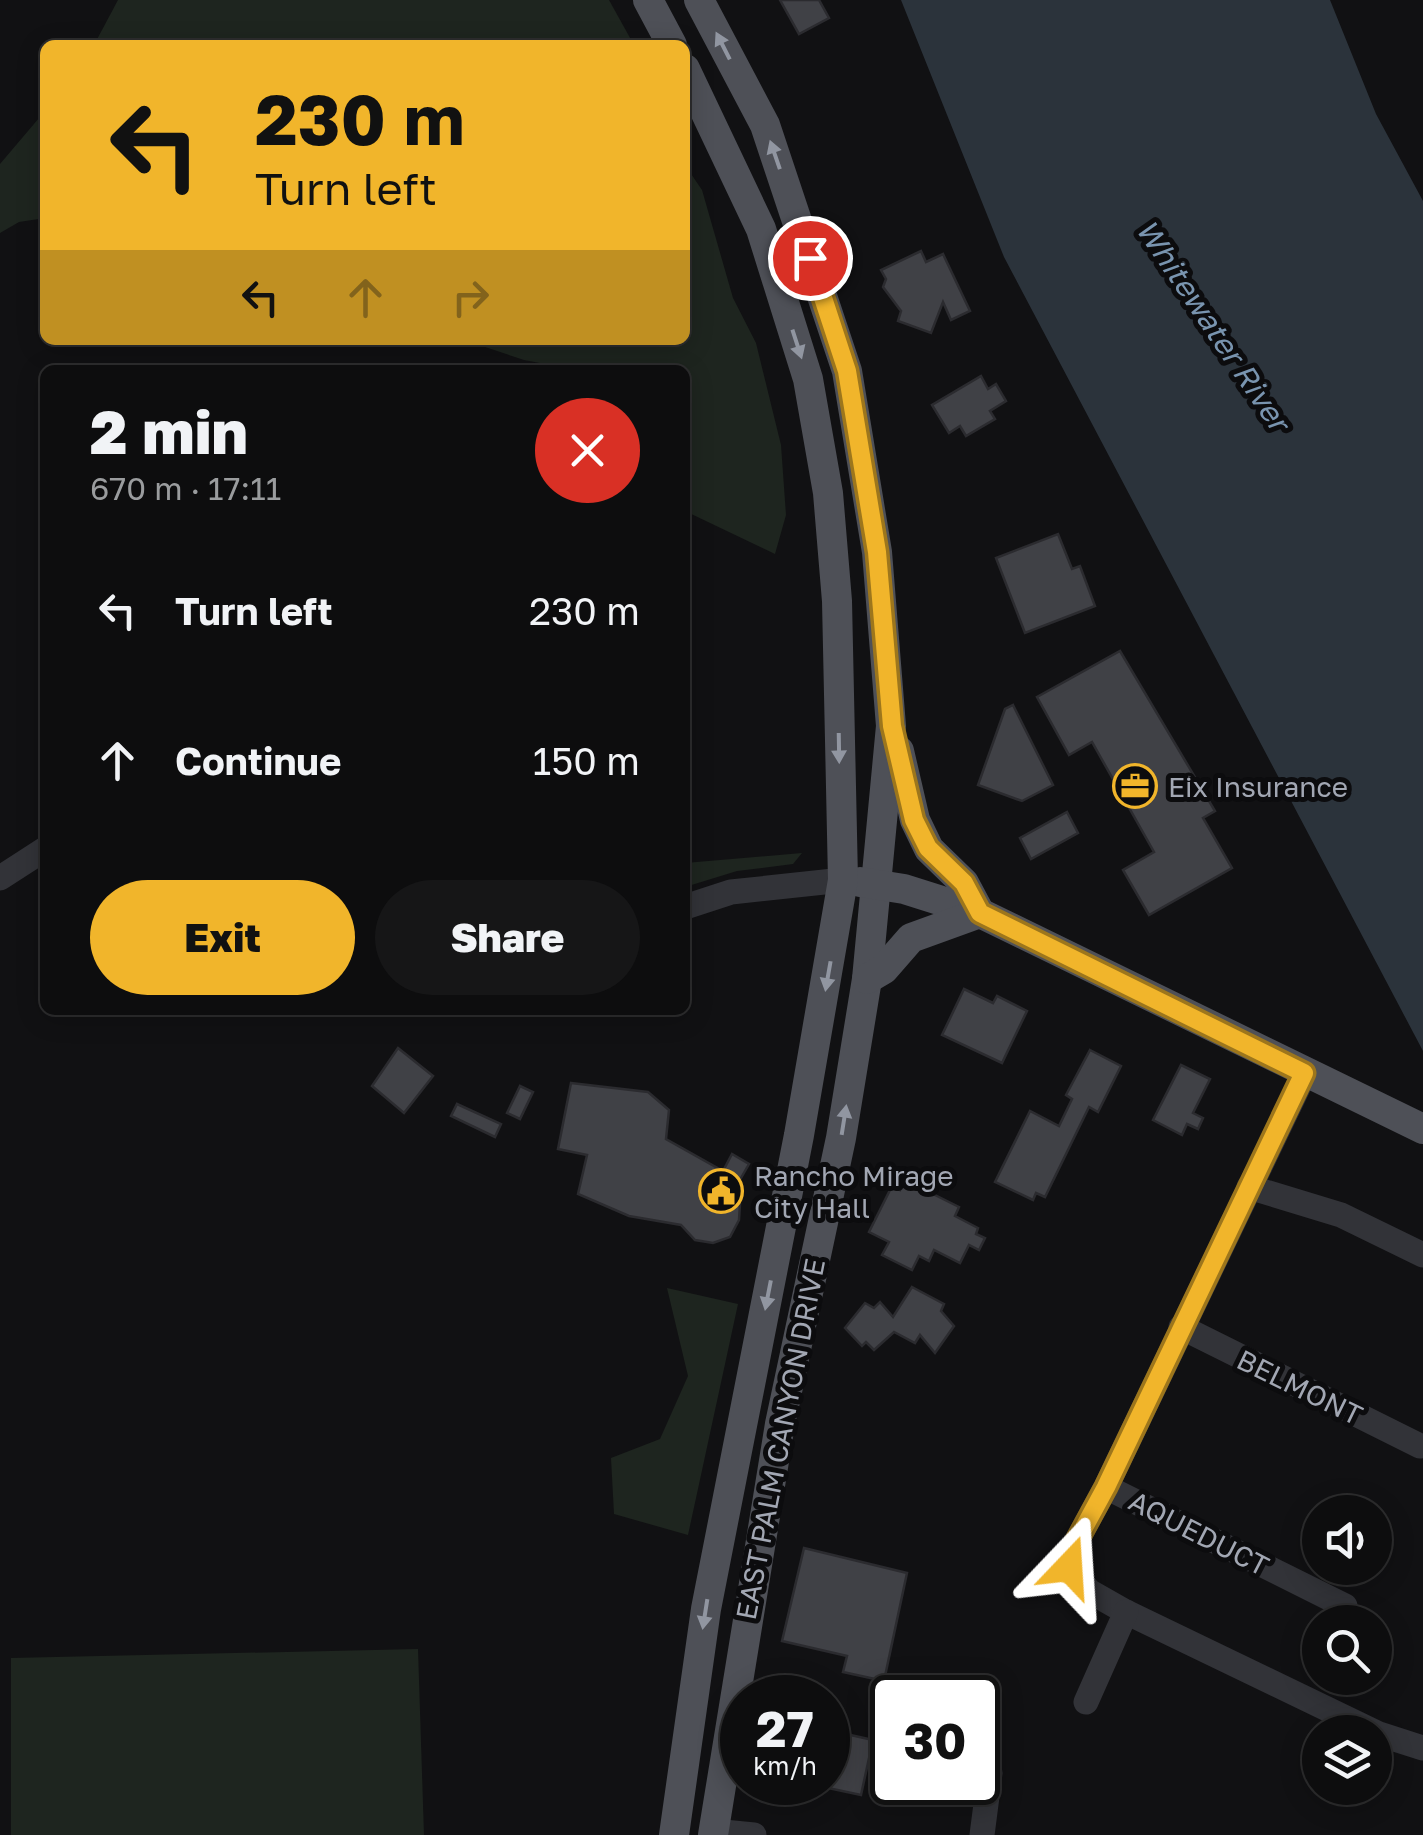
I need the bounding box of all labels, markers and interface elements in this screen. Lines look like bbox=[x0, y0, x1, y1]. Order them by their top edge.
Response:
one-way arrow bbox=[715, 31, 732, 60]
text: 230 m bbox=[255, 76, 465, 160]
icon: left bbox=[90, 80, 220, 210]
one-way arrow bbox=[767, 139, 782, 169]
text: Turn left bbox=[255, 161, 437, 215]
water label: Whitewater River bbox=[1129, 213, 1299, 441]
pin bbox=[768, 216, 853, 301]
icon: arrive bbox=[783, 231, 838, 286]
icon: left bbox=[233, 270, 288, 325]
icon: ahead bbox=[338, 270, 393, 325]
icon: right bbox=[443, 270, 498, 325]
one-way arrow bbox=[790, 330, 805, 360]
text: 2 min bbox=[90, 395, 248, 467]
button: close bbox=[535, 398, 640, 503]
text: 670 m · 17:11 bbox=[90, 469, 281, 507]
icon: left bbox=[90, 583, 145, 638]
text: Turn left bbox=[175, 588, 333, 633]
text: 230 m bbox=[529, 588, 640, 633]
icon: ahead bbox=[90, 733, 145, 788]
one-way arrow bbox=[832, 733, 848, 765]
text: Continue bbox=[175, 738, 341, 783]
text: 150 m bbox=[533, 738, 640, 783]
office icon: Eix Insurance bbox=[1112, 763, 1158, 809]
place label: Eix Insurance bbox=[1168, 770, 1348, 803]
button: Exit bbox=[90, 880, 355, 995]
button: Share bbox=[375, 880, 640, 995]
one-way arrow bbox=[820, 961, 835, 992]
one-way arrow bbox=[837, 1103, 853, 1135]
place label: Rancho Mirage City Hall bbox=[754, 1159, 954, 1224]
public building icon: Rancho Mirage City Hall bbox=[698, 1168, 744, 1214]
street label: EAST PALM CANYON DRIVE bbox=[729, 1256, 831, 1622]
one-way arrow bbox=[759, 1280, 775, 1311]
street label: BELMONT bbox=[1232, 1343, 1368, 1431]
street label: AQUEDUCT bbox=[1124, 1484, 1274, 1582]
map controls bbox=[1302, 1495, 1392, 1805]
button: sound bbox=[1302, 1495, 1392, 1585]
position arrow bbox=[1017, 1515, 1121, 1619]
one-way arrow bbox=[697, 1599, 712, 1631]
button: search bbox=[1302, 1605, 1392, 1695]
speed limit sign: 30 bbox=[870, 1675, 1000, 1805]
text: 27 bbox=[756, 1698, 814, 1758]
button: layers bbox=[1302, 1715, 1392, 1805]
text: km/h bbox=[753, 1750, 817, 1781]

